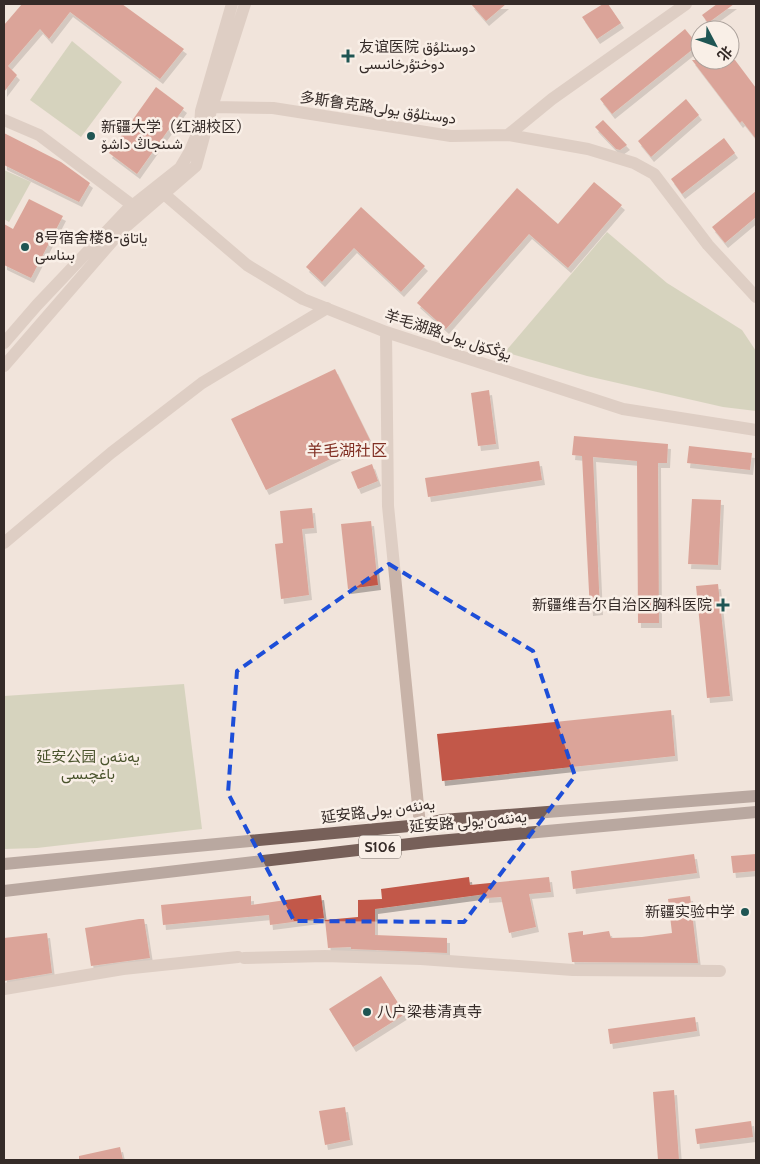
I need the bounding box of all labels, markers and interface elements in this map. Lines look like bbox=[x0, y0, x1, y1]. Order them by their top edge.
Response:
north arrow bbox=[690, 20, 740, 70]
place label: 友谊医院 دوستلۇق دوختۇرخانىسى bbox=[359, 38, 476, 74]
text: 北 bbox=[713, 42, 736, 65]
marker: 友谊医院 دوستلۇق دوختۇرخانىسى bbox=[341, 49, 355, 63]
street label: 多斯鲁克路دوستلۇق يولى bbox=[298, 88, 457, 129]
place label: 新疆大学（红湖校区） شىنجاڭ داشۆ bbox=[101, 118, 251, 153]
marker: 新疆大学（红湖校区） شىنجاڭ داشۆ bbox=[85, 130, 97, 142]
place label: 8号宿舍楼8-ياتاق بىناسى bbox=[35, 229, 147, 265]
marker: 8号宿舍楼8-ياتاق بىناسى bbox=[19, 241, 31, 253]
street label: 羊毛湖路يۇڭكۆل يولى bbox=[382, 305, 514, 365]
district label: 羊毛湖社区 bbox=[307, 441, 387, 460]
place label: 新疆维吾尔自治区胸科医院 bbox=[532, 596, 712, 614]
marker: 新疆维吾尔自治区胸科医院 bbox=[716, 598, 730, 612]
park label: 延安公园 يەنئەن باغچىسى bbox=[36, 748, 140, 784]
street label: 延安路يەنئەن يولى bbox=[320, 795, 436, 828]
street label: 延安路 يەنئەن يولى bbox=[408, 808, 528, 837]
road number: S106 bbox=[359, 836, 401, 859]
place label: 新疆实验中学 bbox=[645, 903, 735, 921]
marker: 新疆实验中学 bbox=[739, 906, 751, 918]
place label: 八户梁巷清真寺 bbox=[377, 1003, 482, 1021]
marker: 八户梁巷清真寺 bbox=[361, 1006, 373, 1018]

